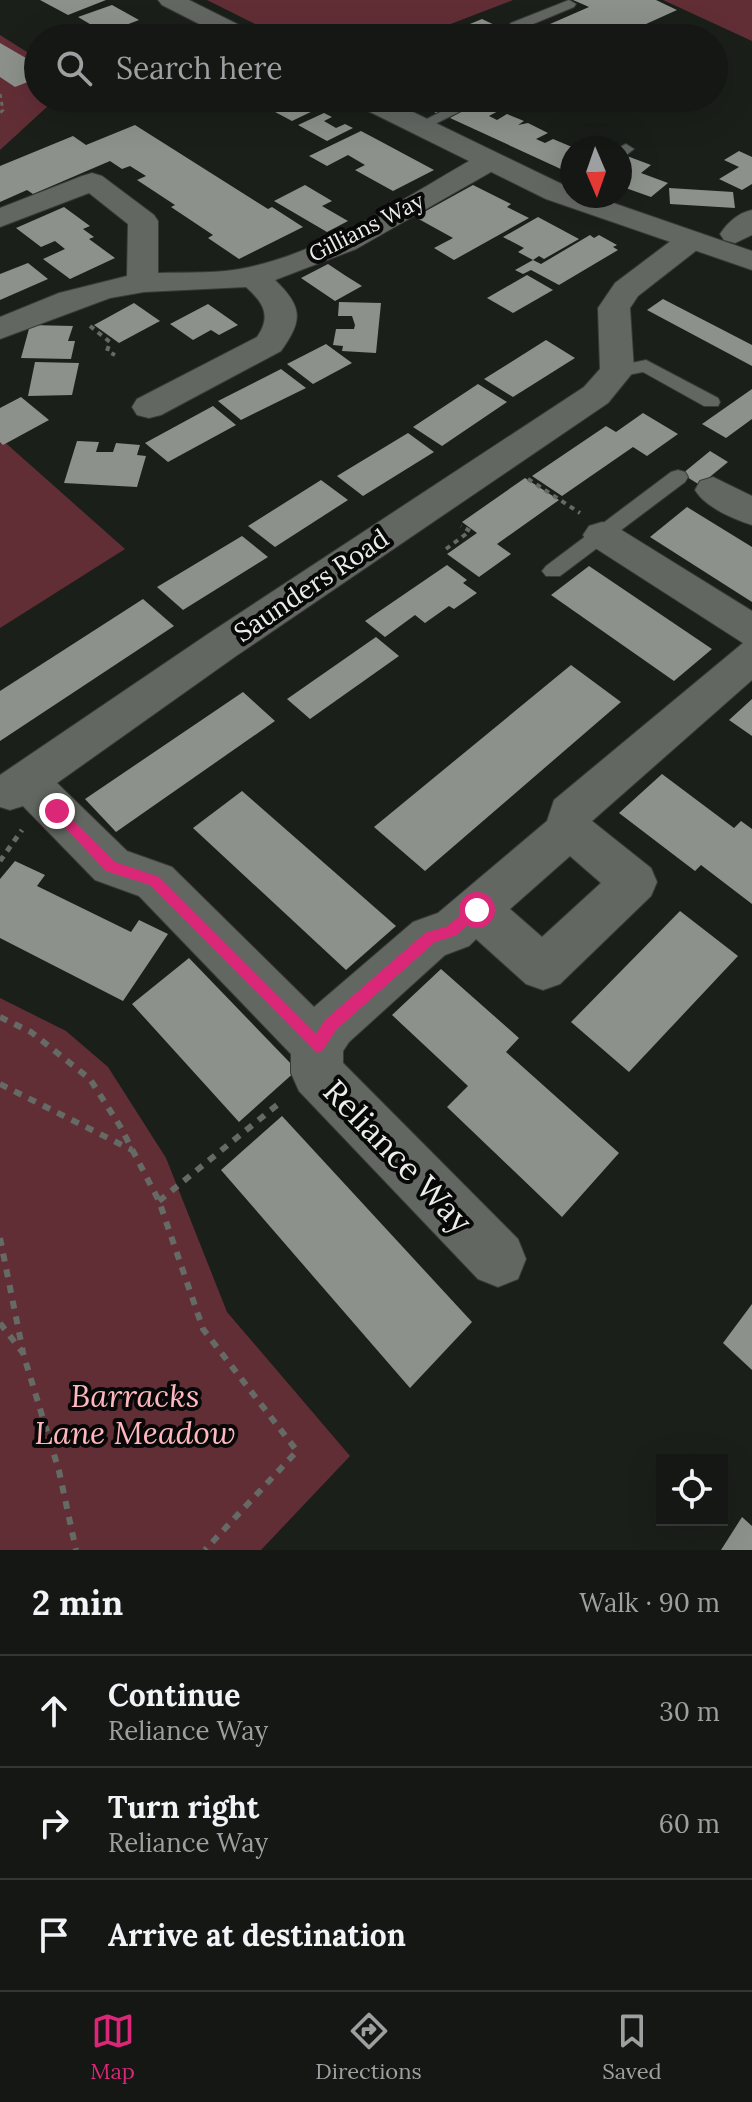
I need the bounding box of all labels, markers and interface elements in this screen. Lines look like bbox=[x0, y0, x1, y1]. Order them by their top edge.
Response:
search box bbox=[24, 24, 728, 112]
icon: search bbox=[52, 46, 96, 90]
text: Search here bbox=[116, 49, 283, 87]
north arrow bbox=[560, 136, 632, 208]
street label: Gillians Way bbox=[304, 186, 429, 268]
street label: Saunders Road bbox=[227, 521, 395, 649]
route end bbox=[39, 793, 75, 829]
route start bbox=[459, 892, 495, 928]
street label: Reliance Way bbox=[315, 1071, 481, 1241]
park label: Barracks Lane Meadow bbox=[34, 1375, 236, 1453]
map controls bbox=[656, 1454, 728, 1526]
button: locate bbox=[656, 1454, 728, 1526]
text: 2 min bbox=[32, 1581, 123, 1624]
text: Walk · 90 m bbox=[579, 1586, 720, 1619]
text: Continue bbox=[108, 1676, 240, 1714]
icon: ahead bbox=[32, 1689, 76, 1733]
text: 30 m bbox=[659, 1695, 720, 1728]
text: Reliance Way bbox=[108, 1714, 268, 1747]
text: Turn right bbox=[108, 1788, 259, 1826]
icon: right bbox=[32, 1801, 76, 1845]
text: 60 m bbox=[659, 1807, 720, 1840]
text: Reliance Way bbox=[108, 1826, 268, 1859]
icon: arrive bbox=[32, 1913, 76, 1957]
text: Arrive at destination bbox=[108, 1916, 406, 1954]
tab: Map bbox=[90, 2009, 135, 2085]
tab: Directions bbox=[315, 2009, 422, 2085]
tab: Saved bbox=[602, 2009, 662, 2085]

